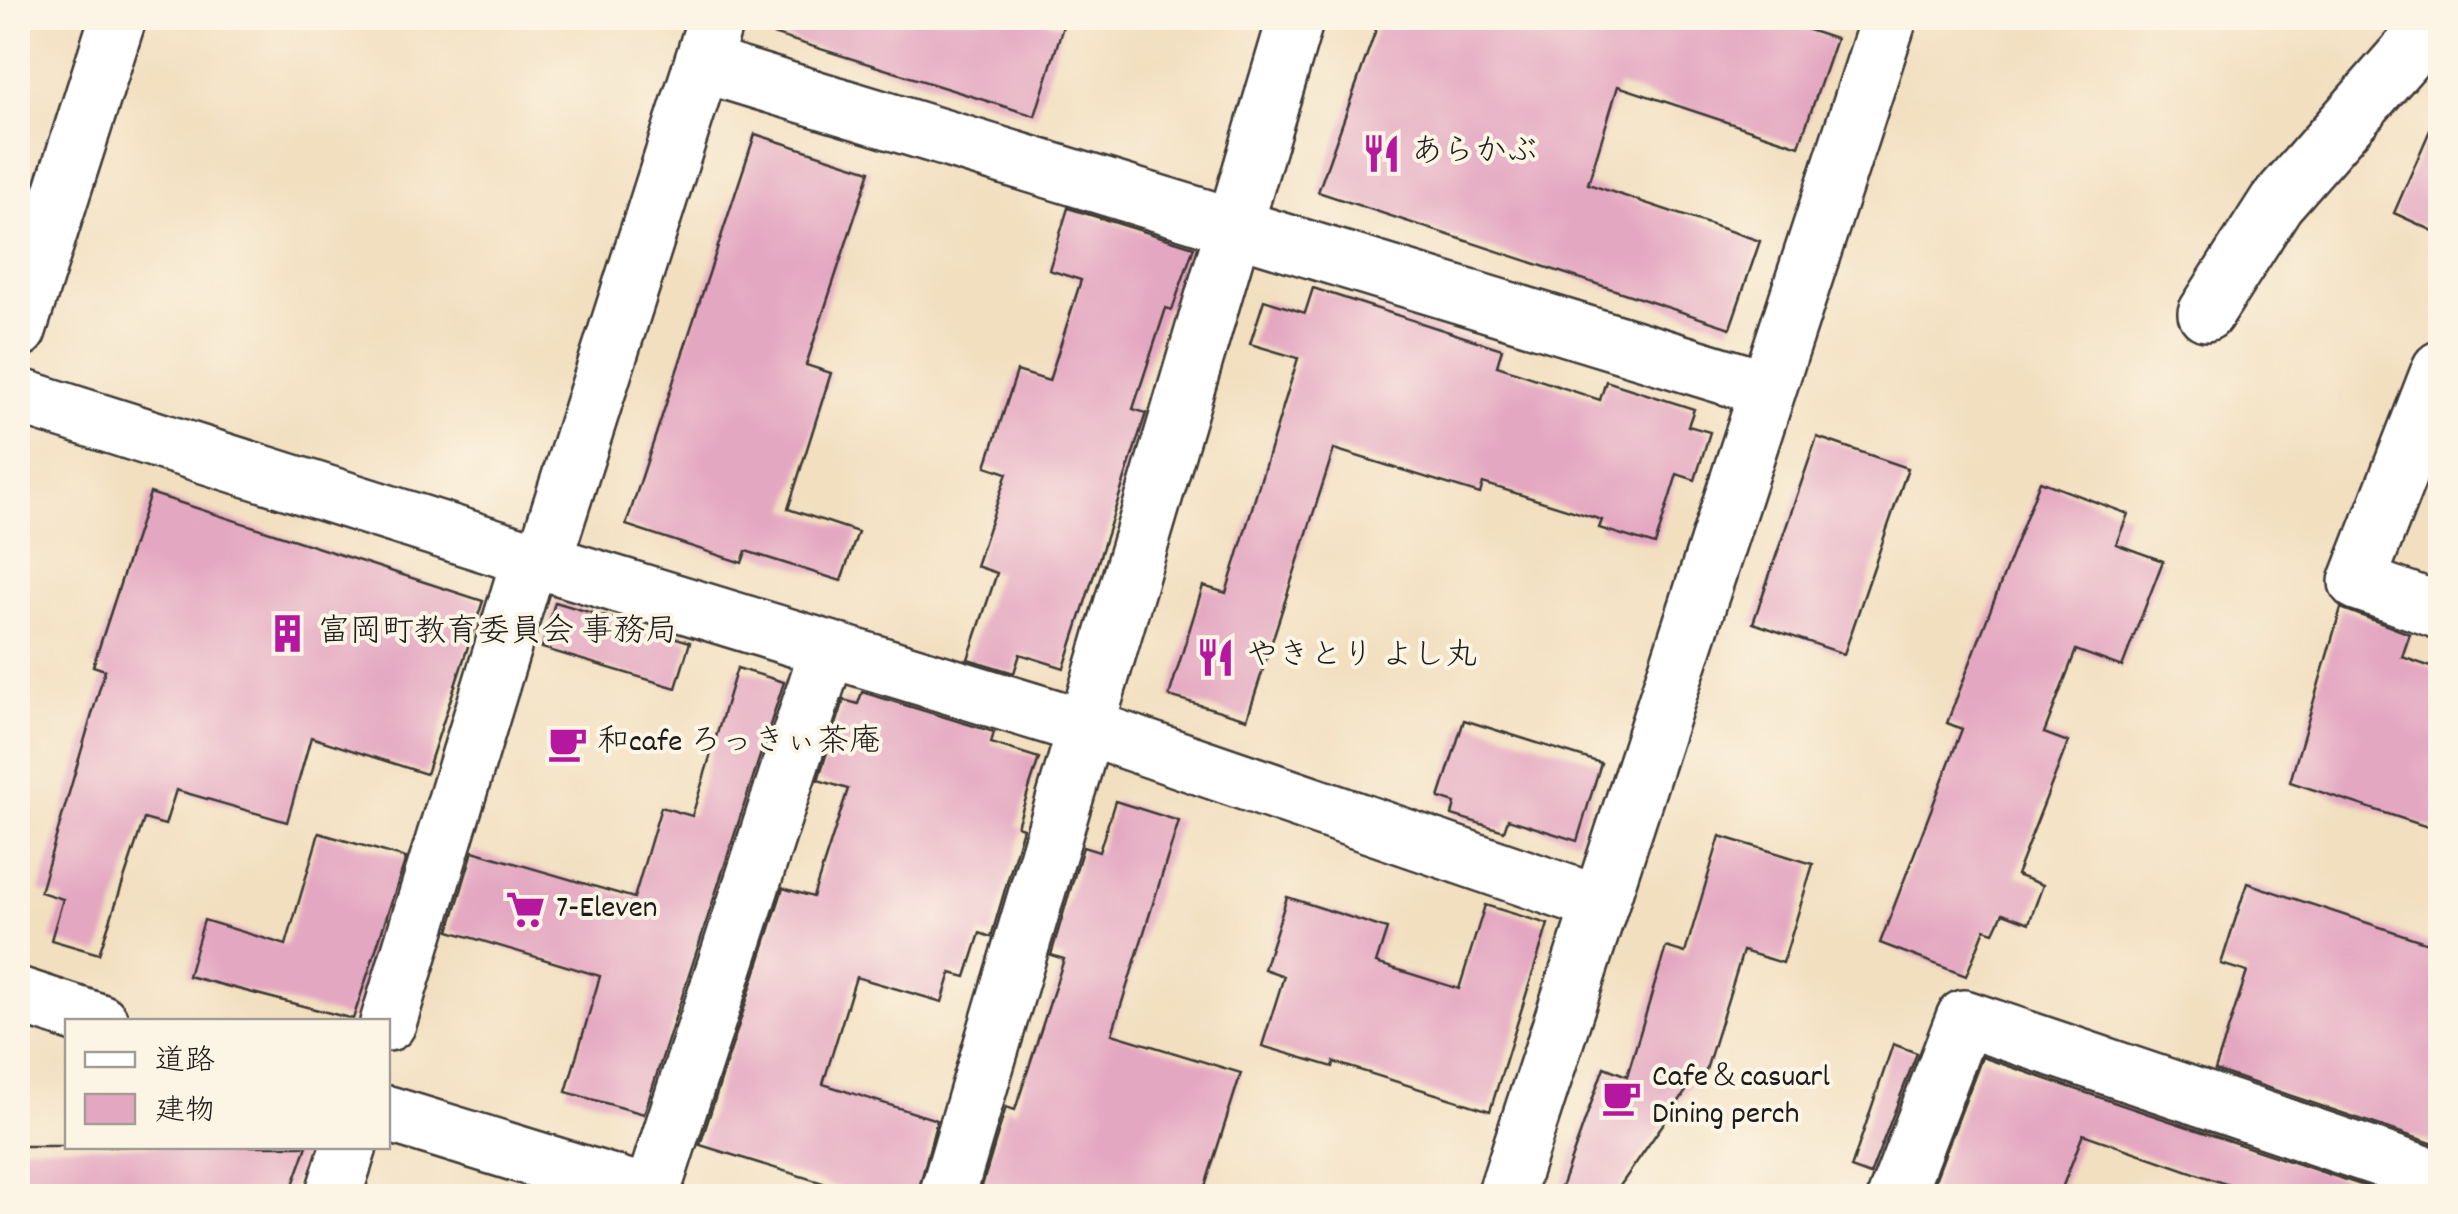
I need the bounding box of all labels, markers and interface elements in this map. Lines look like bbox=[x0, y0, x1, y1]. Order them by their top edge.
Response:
place label: あらかぶ bbox=[1411, 131, 1538, 177]
restaurant icon: あらかぶ bbox=[1360, 133, 1402, 175]
place label: 富岡町教育委員会 事務局 bbox=[318, 611, 677, 657]
building icon: 富岡町教育委員会 事務局 bbox=[267, 613, 309, 655]
place label: やきとり よし丸 bbox=[1246, 635, 1477, 681]
restaurant icon: やきとり よし丸 bbox=[1195, 637, 1237, 679]
place label: 和cafe ろっきぃ茶庵 bbox=[597, 721, 881, 767]
cafe icon: 和cafe ろっきぃ茶庵 bbox=[546, 723, 588, 765]
place label: 7-Eleven bbox=[556, 887, 658, 933]
supermarket icon: 7-Eleven bbox=[505, 889, 547, 931]
legend bbox=[65, 1019, 390, 1149]
text: 道路 bbox=[155, 1042, 215, 1085]
place label: Cafe＆casuarl Dining perch bbox=[1652, 1056, 1830, 1139]
cafe icon: Cafe＆casuarl Dining perch bbox=[1601, 1076, 1643, 1118]
text: 建物 bbox=[155, 1092, 215, 1135]

